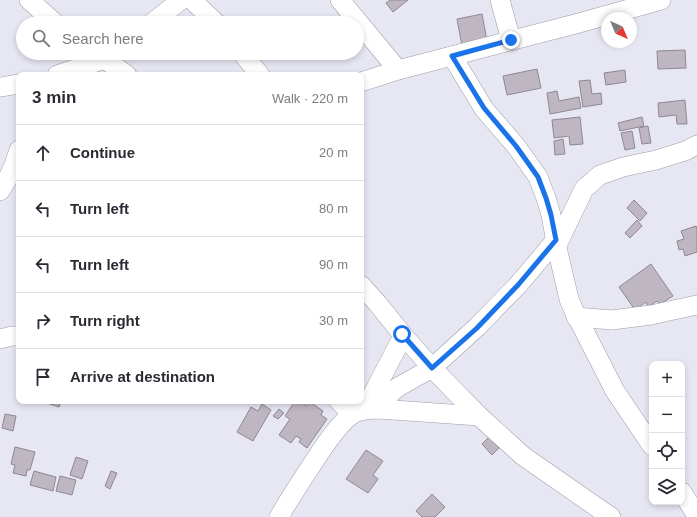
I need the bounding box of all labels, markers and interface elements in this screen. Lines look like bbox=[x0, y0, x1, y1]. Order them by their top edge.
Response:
north arrow bbox=[601, 12, 637, 48]
search box bbox=[16, 16, 364, 60]
icon: search bbox=[30, 27, 52, 49]
text: Search here bbox=[62, 30, 144, 47]
route end bbox=[502, 31, 520, 49]
text: 3 min bbox=[32, 88, 76, 107]
text: Walk · 220 m bbox=[272, 91, 348, 106]
icon: ahead bbox=[32, 142, 54, 164]
text: Continue bbox=[70, 144, 135, 161]
text: 20 m bbox=[319, 145, 348, 160]
icon: left bbox=[32, 198, 54, 220]
text: Turn left bbox=[70, 200, 129, 217]
text: 80 m bbox=[319, 201, 348, 216]
icon: left bbox=[32, 254, 54, 276]
text: Turn left bbox=[70, 256, 129, 273]
text: 90 m bbox=[319, 257, 348, 272]
icon: right bbox=[32, 310, 54, 332]
text: Turn right bbox=[70, 312, 140, 329]
text: 30 m bbox=[319, 313, 348, 328]
route start bbox=[393, 325, 411, 343]
map controls bbox=[649, 361, 685, 505]
button: + bbox=[649, 361, 685, 397]
icon: arrive bbox=[32, 366, 54, 388]
text: Arrive at destination bbox=[70, 368, 215, 385]
button: − bbox=[649, 397, 685, 433]
button: locate bbox=[649, 433, 685, 469]
button: layers bbox=[649, 469, 685, 505]

